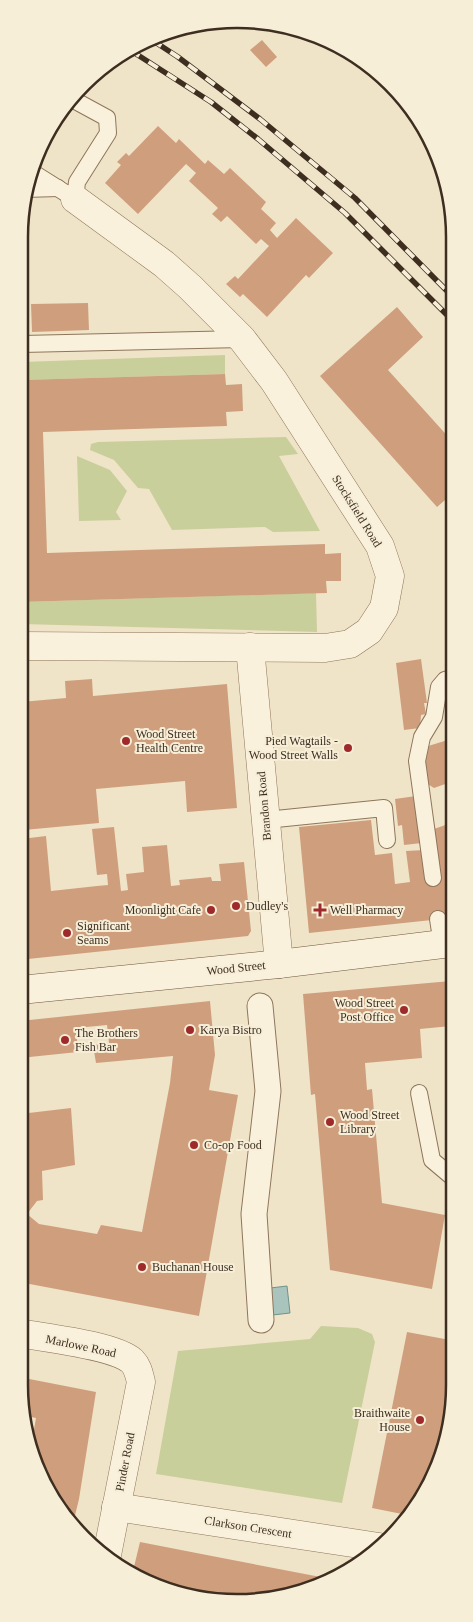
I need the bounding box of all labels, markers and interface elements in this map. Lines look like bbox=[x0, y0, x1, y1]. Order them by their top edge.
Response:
street label: Stocksfield Road bbox=[329, 472, 385, 550]
place label: Wood Street Health Centre bbox=[136, 727, 203, 755]
place label: Pied Wagtails - Wood Street Walls bbox=[249, 734, 338, 762]
marker: Wood Street Health Centre bbox=[120, 735, 132, 747]
marker: Pied Wagtails - Wood Street Walls bbox=[342, 742, 354, 754]
street label: Brandon Road bbox=[254, 771, 274, 841]
place label: Dudley's bbox=[246, 899, 288, 913]
marker: Dudley's bbox=[230, 900, 242, 912]
place label: Moonlight Cafe bbox=[125, 903, 201, 917]
place label: Well Pharmacy bbox=[330, 903, 403, 917]
marker: Moonlight Cafe bbox=[205, 904, 217, 916]
marker: Well Pharmacy bbox=[314, 904, 326, 916]
place label: Significant Seams bbox=[77, 919, 130, 947]
marker: Significant Seams bbox=[61, 927, 73, 939]
street label: Wood Street bbox=[206, 958, 267, 978]
place label: Wood Street Post Office bbox=[335, 996, 395, 1024]
marker: Wood Street Post Office bbox=[398, 1004, 410, 1016]
place label: Karya Bistro bbox=[200, 1023, 262, 1037]
marker: Karya Bistro bbox=[184, 1024, 196, 1036]
place label: The Brothers Fish Bar bbox=[75, 1026, 138, 1054]
marker: The Brothers Fish Bar bbox=[59, 1034, 71, 1046]
place label: Wood Street Library bbox=[340, 1108, 400, 1136]
marker: Wood Street Library bbox=[324, 1116, 336, 1128]
place label: Co-op Food bbox=[204, 1138, 262, 1152]
marker: Co-op Food bbox=[188, 1139, 200, 1151]
place label: Buchanan House bbox=[152, 1260, 234, 1274]
marker: Buchanan House bbox=[136, 1261, 148, 1273]
street label: Marlowe Road bbox=[44, 1332, 118, 1360]
place label: Braithwaite House bbox=[354, 1406, 410, 1434]
marker: Braithwaite House bbox=[414, 1414, 426, 1426]
street label: Pinder Road bbox=[112, 1431, 138, 1493]
street label: Clarkson Crescent bbox=[203, 1513, 293, 1541]

